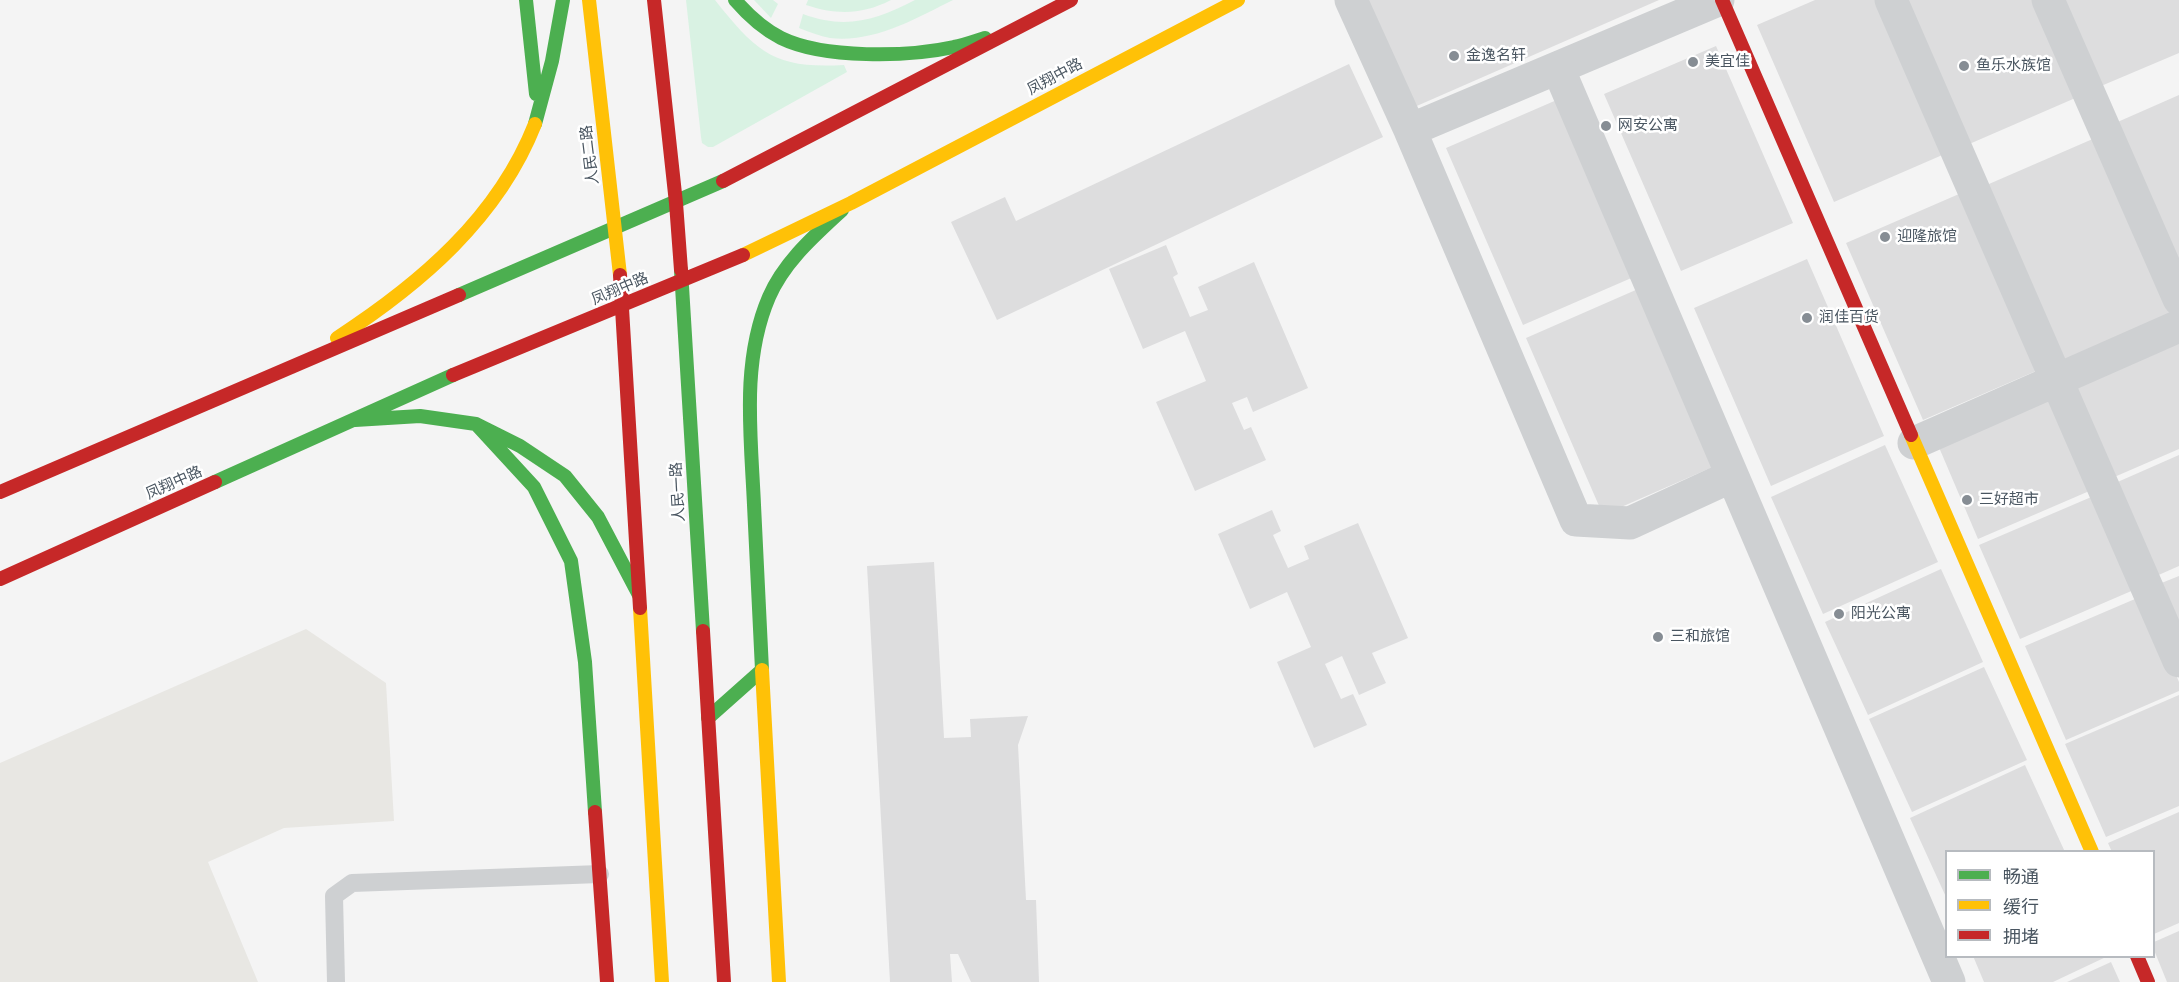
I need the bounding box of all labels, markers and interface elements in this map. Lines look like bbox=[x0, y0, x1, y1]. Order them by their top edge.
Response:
place label: 金逸名轩 bbox=[1466, 47, 1526, 65]
marker: 金逸名轩 bbox=[1447, 49, 1461, 63]
place label: 美宜佳 bbox=[1705, 53, 1750, 71]
street label: 凤翔中路 bbox=[1024, 55, 1086, 99]
marker: 美宜佳 bbox=[1686, 55, 1700, 69]
place label: 鱼乐水族馆 bbox=[1976, 57, 2051, 75]
marker: 鱼乐水族馆 bbox=[1957, 59, 1971, 73]
place label: 网安公寓 bbox=[1618, 117, 1678, 135]
marker: 网安公寓 bbox=[1599, 119, 1613, 133]
street label: 人民二路 bbox=[577, 124, 603, 186]
place label: 迎隆旅馆 bbox=[1897, 228, 1957, 246]
marker: 迎隆旅馆 bbox=[1878, 230, 1892, 244]
street label: 凤翔中路 bbox=[589, 269, 651, 309]
place label: 润佳百货 bbox=[1819, 309, 1879, 327]
marker: 润佳百货 bbox=[1800, 311, 1814, 325]
street label: 人民一路 bbox=[667, 462, 689, 522]
street label: 凤翔中路 bbox=[143, 463, 205, 503]
place label: 三好超市 bbox=[1979, 491, 2039, 509]
marker: 三好超市 bbox=[1960, 493, 1974, 507]
place label: 阳光公寓 bbox=[1851, 605, 1911, 623]
marker: 阳光公寓 bbox=[1832, 607, 1846, 621]
place label: 三和旅馆 bbox=[1670, 628, 1730, 646]
marker: 三和旅馆 bbox=[1651, 630, 1665, 644]
legend bbox=[1945, 850, 2155, 958]
text: 畅通 bbox=[2003, 866, 2039, 888]
text: 缓行 bbox=[2003, 896, 2039, 918]
text: 拥堵 bbox=[2003, 926, 2039, 948]

